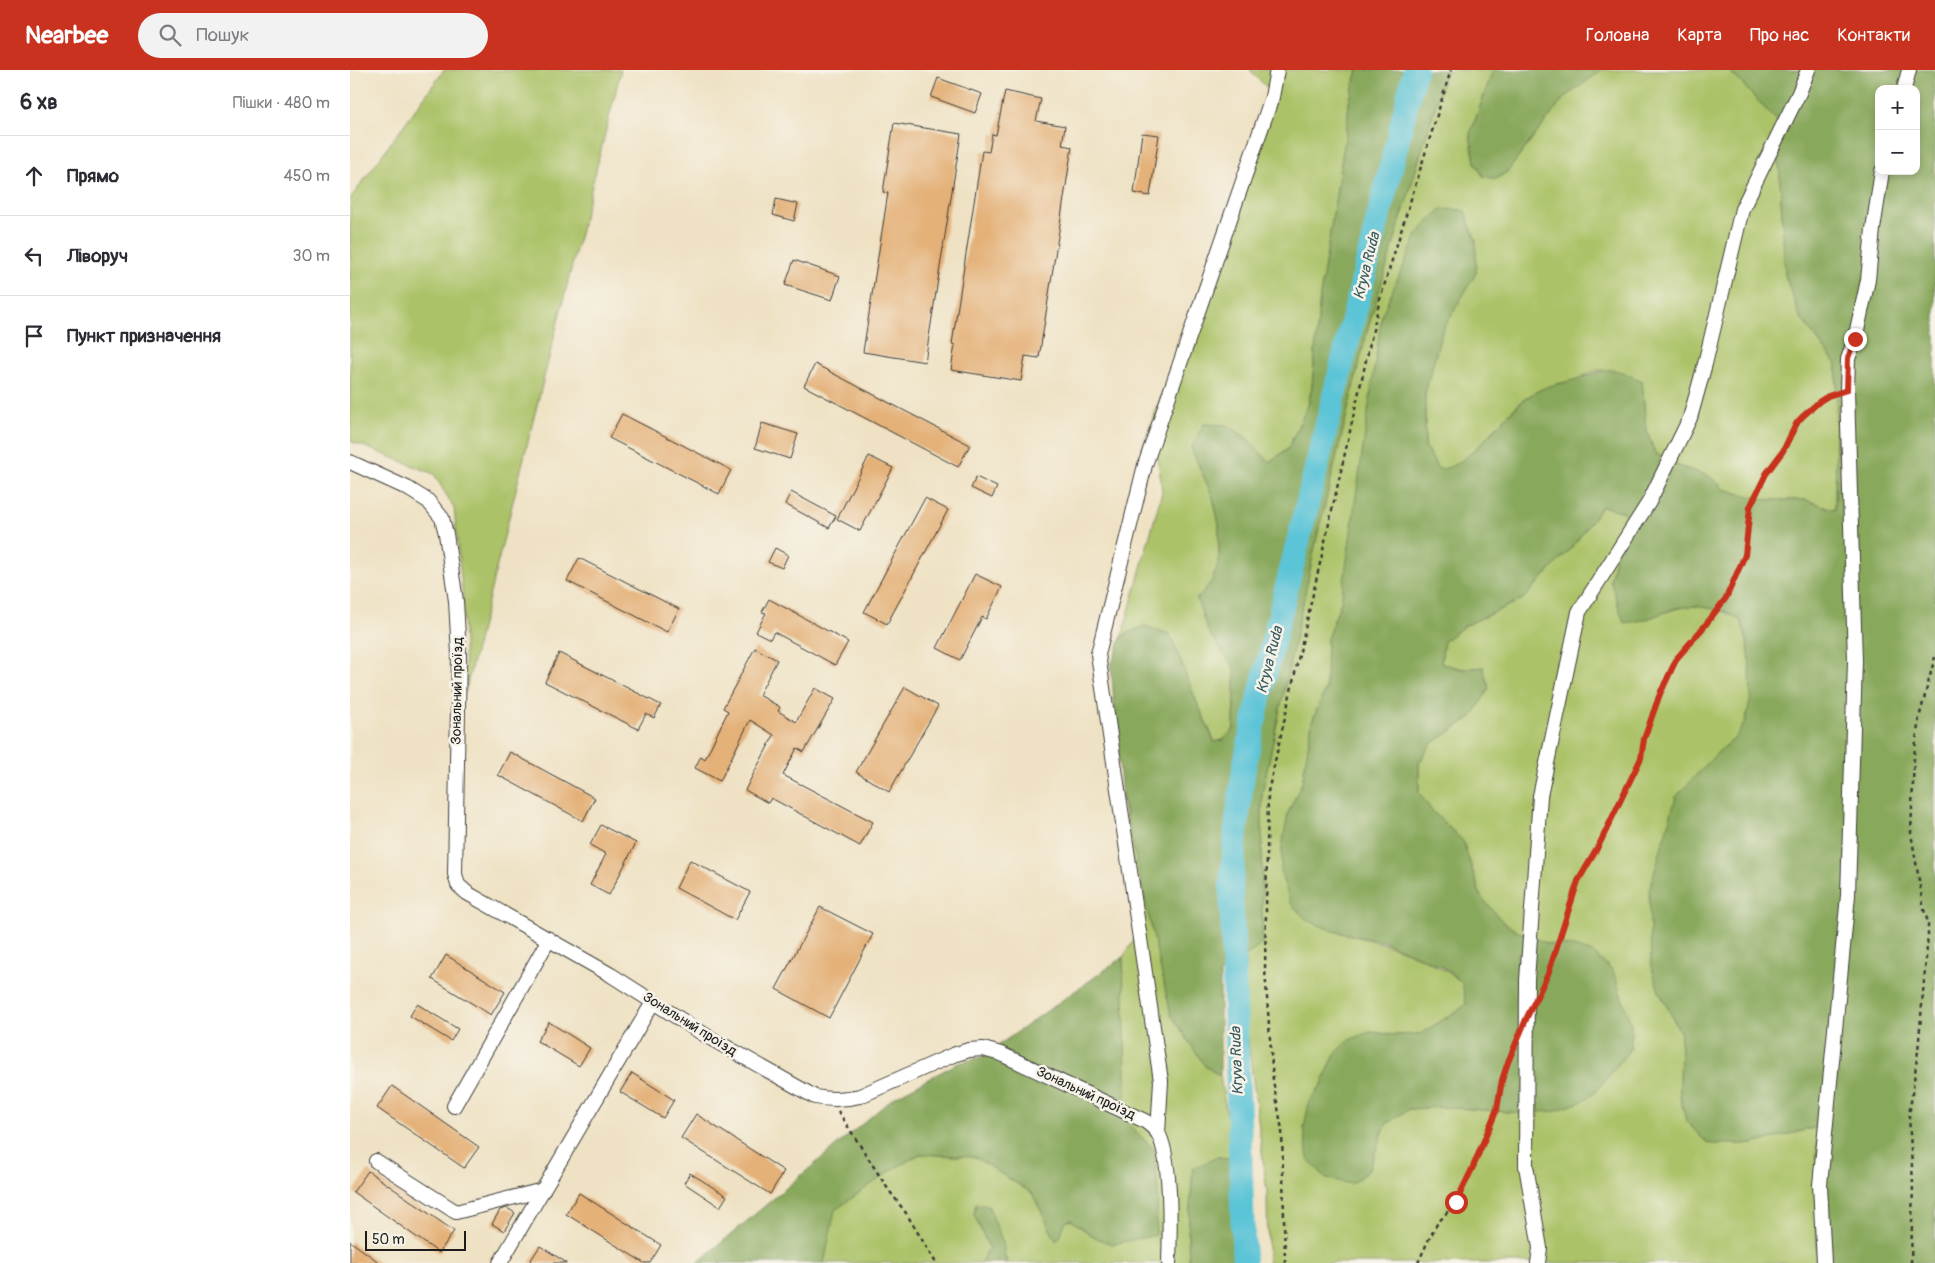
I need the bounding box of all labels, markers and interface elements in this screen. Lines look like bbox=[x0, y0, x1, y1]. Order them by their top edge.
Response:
search box bbox=[138, 13, 488, 58]
text: Nearbee bbox=[25, 21, 108, 50]
icon: search bbox=[156, 21, 184, 49]
text: Пошук bbox=[196, 23, 249, 47]
text: Головна bbox=[1586, 24, 1649, 47]
text: Карта bbox=[1677, 24, 1722, 47]
text: Про нас bbox=[1750, 24, 1809, 47]
text: Контакти bbox=[1837, 24, 1910, 47]
map controls bbox=[1875, 85, 1920, 175]
button: + bbox=[1875, 85, 1920, 130]
text: 6 хв bbox=[20, 89, 58, 116]
text: Пішки · 480 m bbox=[233, 93, 330, 113]
button: − bbox=[1875, 130, 1920, 175]
icon: ahead bbox=[20, 162, 48, 190]
text: Прямо bbox=[67, 164, 119, 188]
text: 450 m bbox=[283, 166, 330, 186]
water label: Kryva Ruda bbox=[1350, 230, 1385, 301]
icon: left bbox=[20, 242, 48, 270]
text: Ліворуч bbox=[67, 244, 128, 268]
text: 30 m bbox=[292, 246, 330, 266]
icon: arrive bbox=[20, 322, 48, 350]
text: Пункт призначення bbox=[67, 324, 221, 348]
route end bbox=[1844, 328, 1867, 351]
water label: Kryva Ruda bbox=[1253, 624, 1288, 695]
street label: Зональний проїзд bbox=[448, 637, 466, 745]
street label: Зональний проїзд bbox=[640, 988, 741, 1060]
water label: Kryva Ruda bbox=[1226, 1025, 1248, 1095]
street label: Зональний проїзд bbox=[1034, 1063, 1139, 1124]
route start bbox=[1445, 1191, 1468, 1214]
scale bar bbox=[365, 1228, 466, 1251]
text: 50 m bbox=[372, 1231, 405, 1248]

